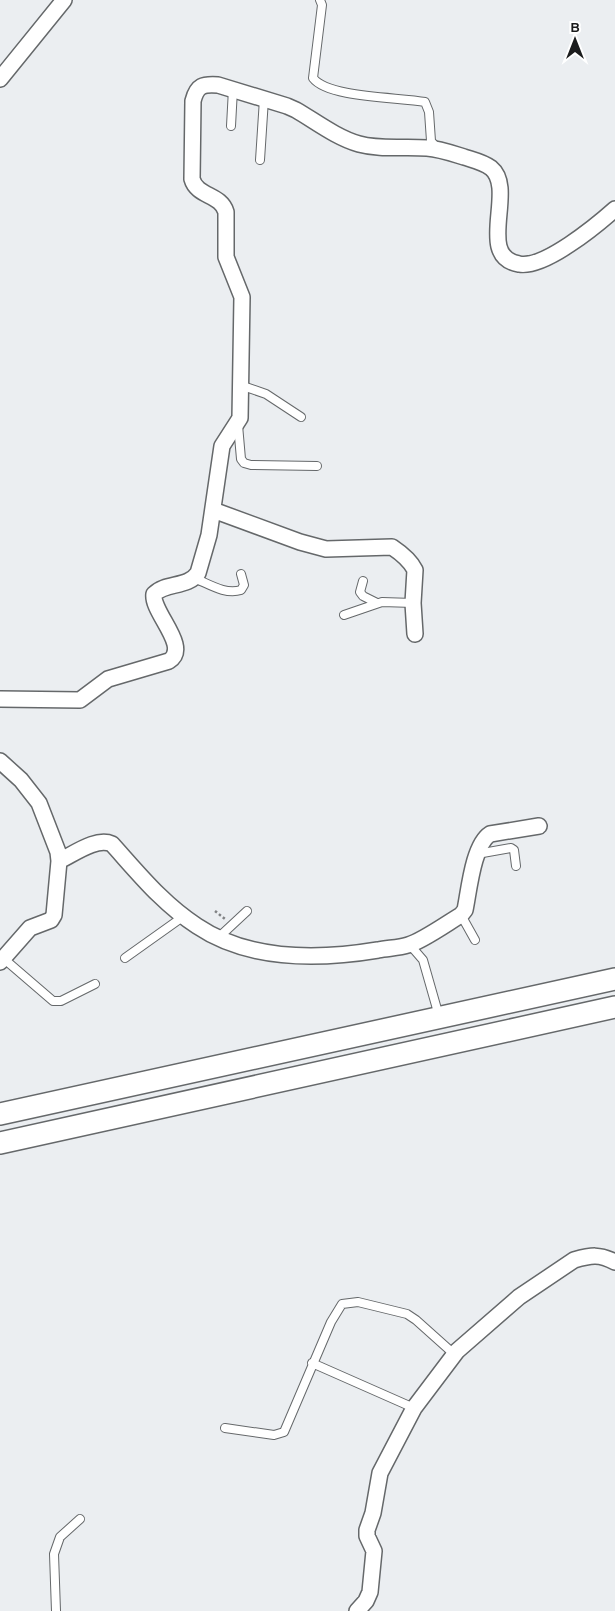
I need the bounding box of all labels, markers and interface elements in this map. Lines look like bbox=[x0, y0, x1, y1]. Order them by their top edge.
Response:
north arrow bbox=[550, 15, 600, 65]
text: B bbox=[570, 20, 580, 37]

